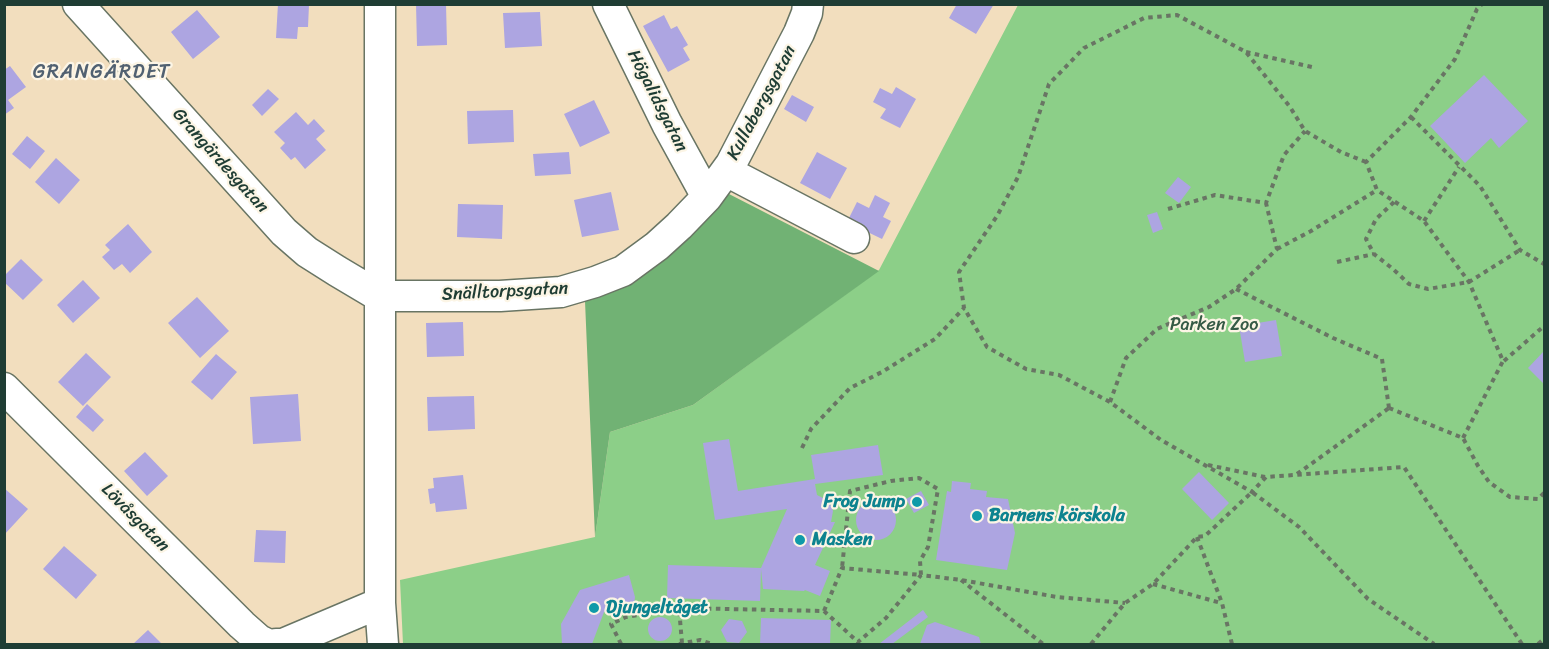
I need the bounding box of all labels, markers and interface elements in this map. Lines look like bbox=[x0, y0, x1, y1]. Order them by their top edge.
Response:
street label: Kullabergsgatan bbox=[723, 42, 801, 164]
street label: Högalidsgatan bbox=[622, 46, 692, 156]
district label: GRANGÄRDET bbox=[33, 61, 171, 85]
street label: Grangärdesgatan bbox=[167, 104, 273, 218]
street label: Snälltorpsgatan bbox=[441, 278, 569, 306]
park label: Parken Zoo bbox=[1170, 314, 1258, 336]
street label: Lövåsgatan bbox=[96, 479, 174, 557]
place label: Frog Jump bbox=[823, 491, 905, 513]
marker: Frog Jump bbox=[910, 495, 924, 509]
place label: Barnens körskola bbox=[989, 505, 1125, 527]
marker: Barnens körskola bbox=[970, 509, 984, 523]
place label: Masken bbox=[812, 529, 873, 551]
marker: Masken bbox=[793, 533, 807, 547]
place label: Djungeltåget bbox=[606, 597, 708, 619]
marker: Djungeltåget bbox=[587, 601, 601, 615]

